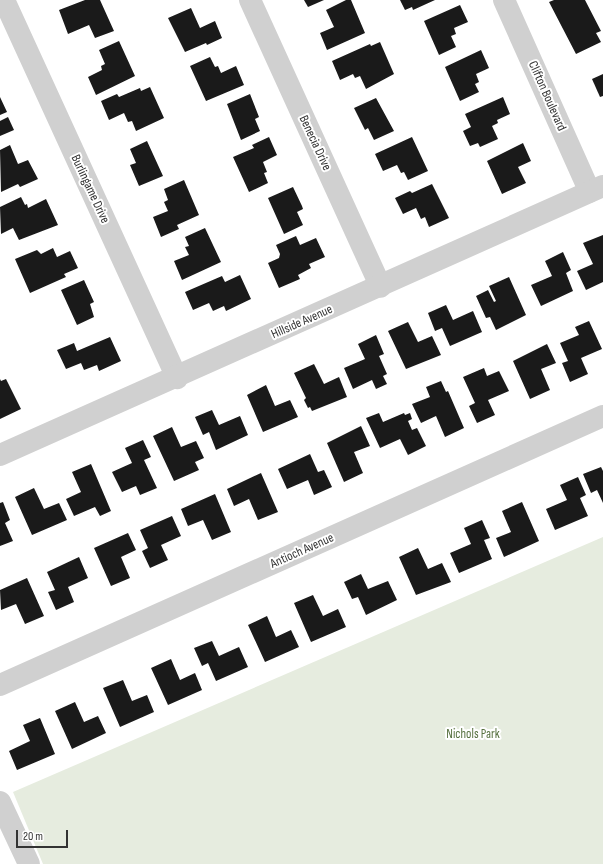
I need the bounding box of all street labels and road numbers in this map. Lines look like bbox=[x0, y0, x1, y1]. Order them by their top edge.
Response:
street label: Clifton Boulevard bbox=[525, 59, 569, 133]
street label: Benecia Drive bbox=[295, 113, 335, 173]
street label: Burlingame Drive bbox=[67, 152, 113, 226]
street label: Hillside Avenue bbox=[269, 302, 335, 342]
street label: Antioch Avenue bbox=[268, 530, 336, 572]

